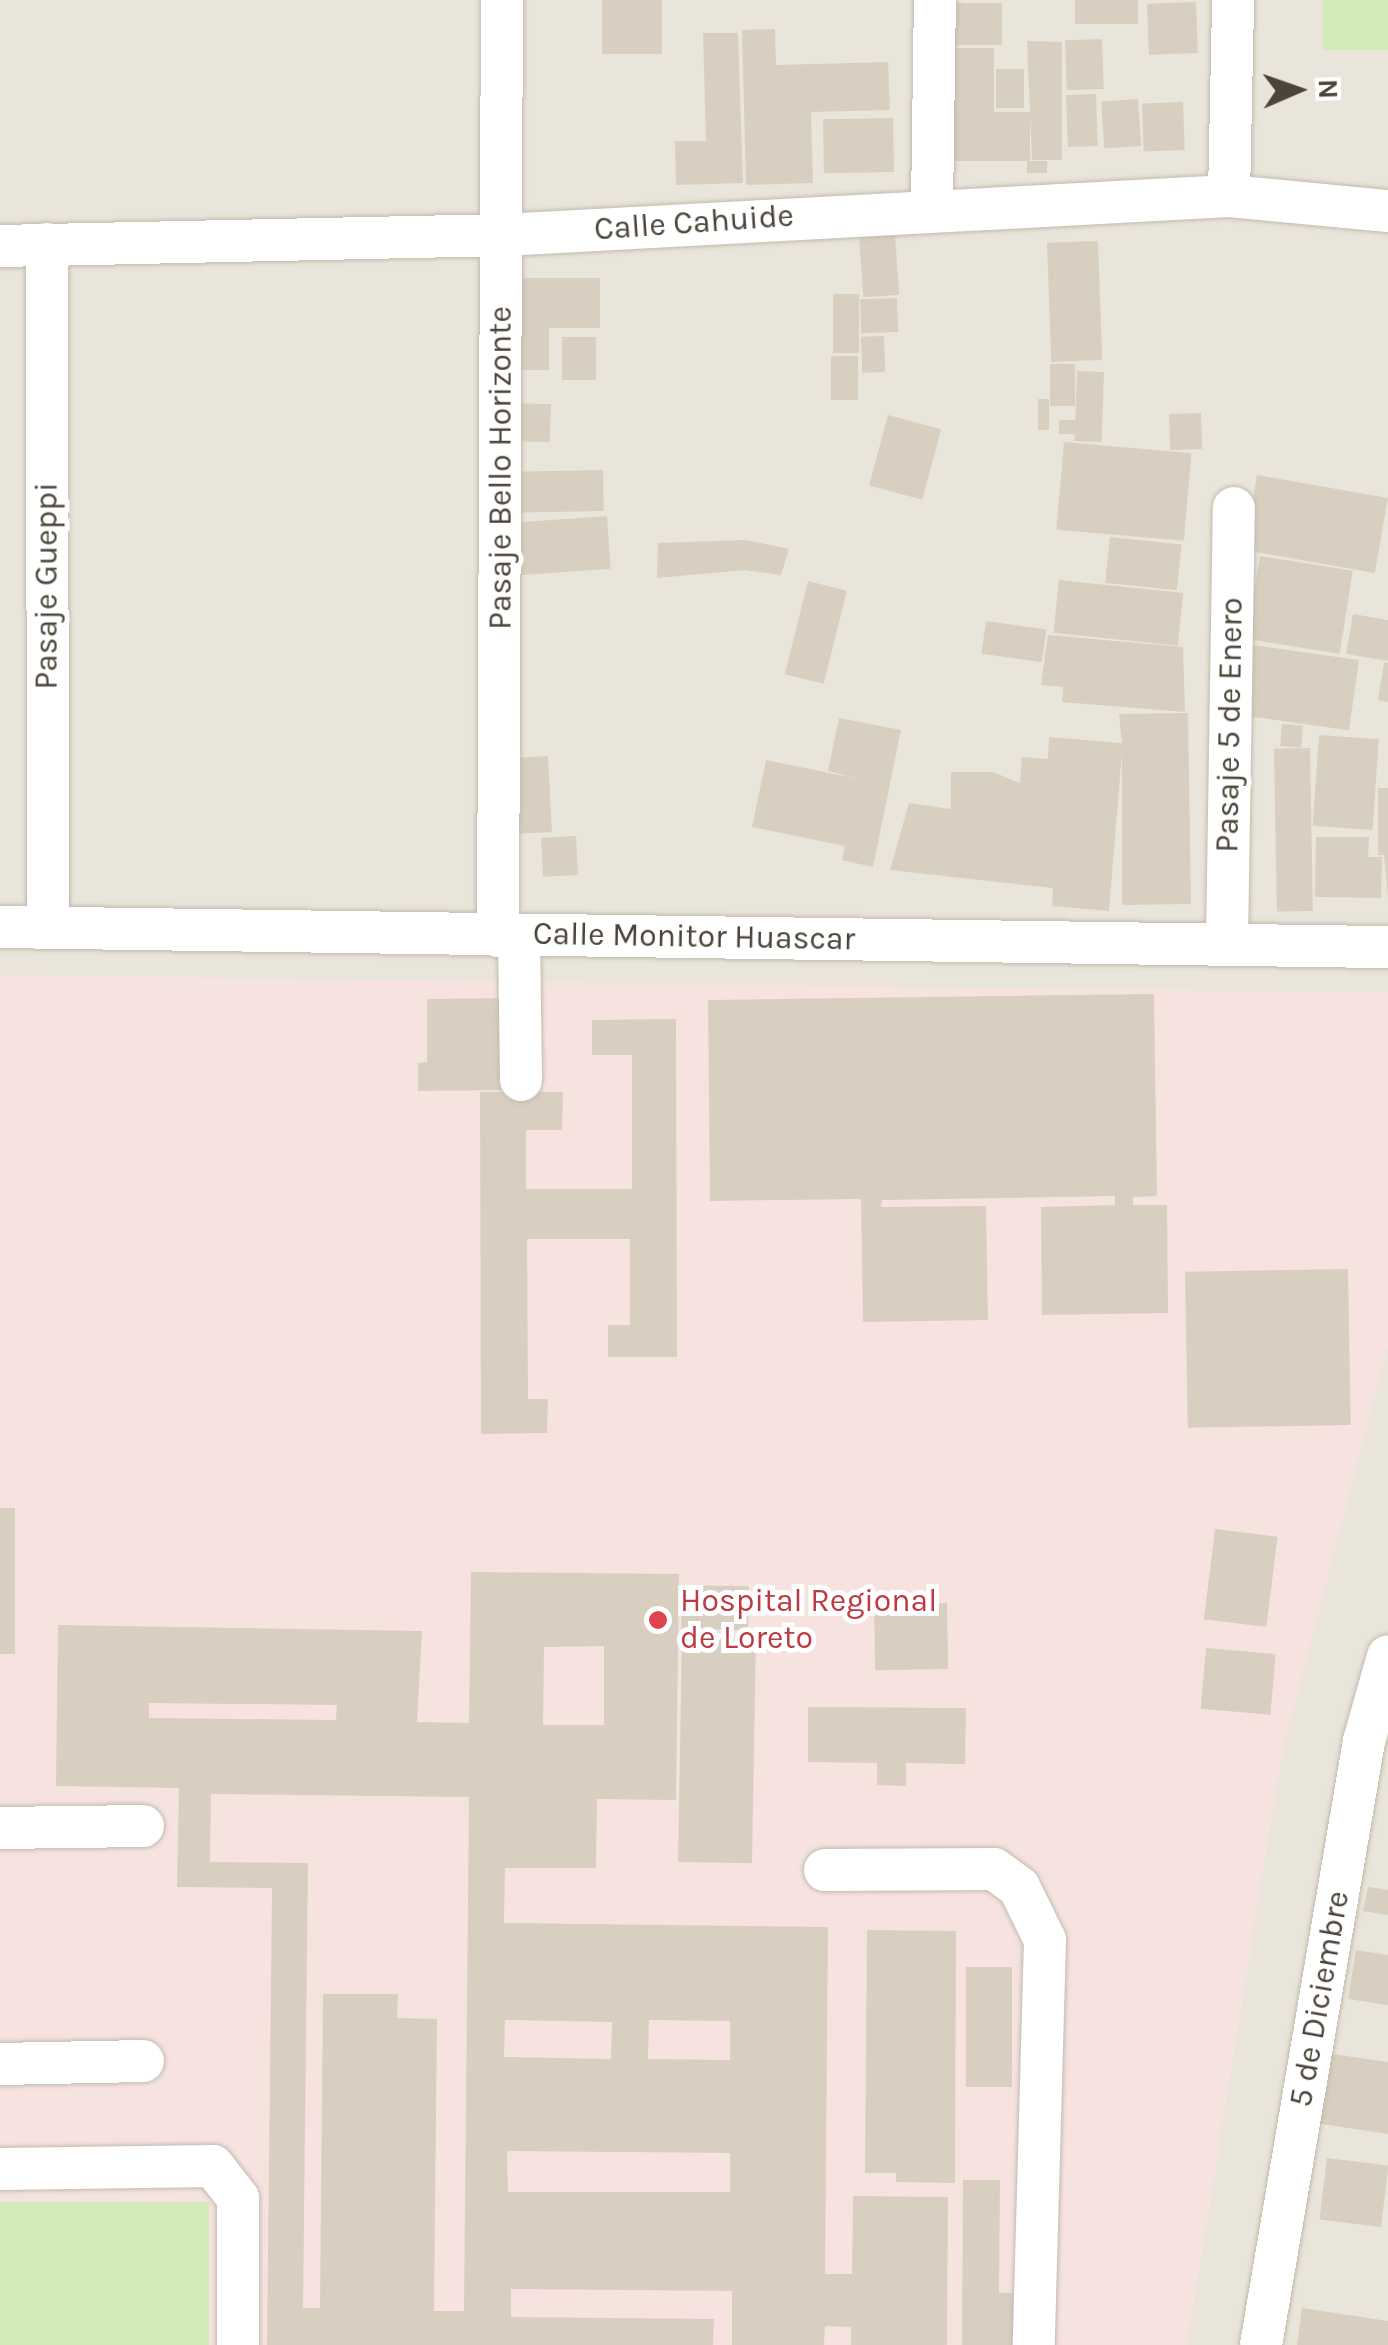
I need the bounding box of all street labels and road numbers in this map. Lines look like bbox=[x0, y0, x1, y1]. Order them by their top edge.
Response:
street label: Calle Cahuide bbox=[593, 197, 795, 249]
street label: Pasaje Bello Horizonte bbox=[482, 306, 520, 630]
street label: Pasaje Gueppi bbox=[28, 482, 66, 690]
street label: Pasaje 5 de Enero bbox=[1209, 597, 1251, 853]
street label: Calle Monitor Huascar bbox=[533, 915, 855, 959]
street label: 5 de Diciembre bbox=[1282, 1888, 1358, 2110]

